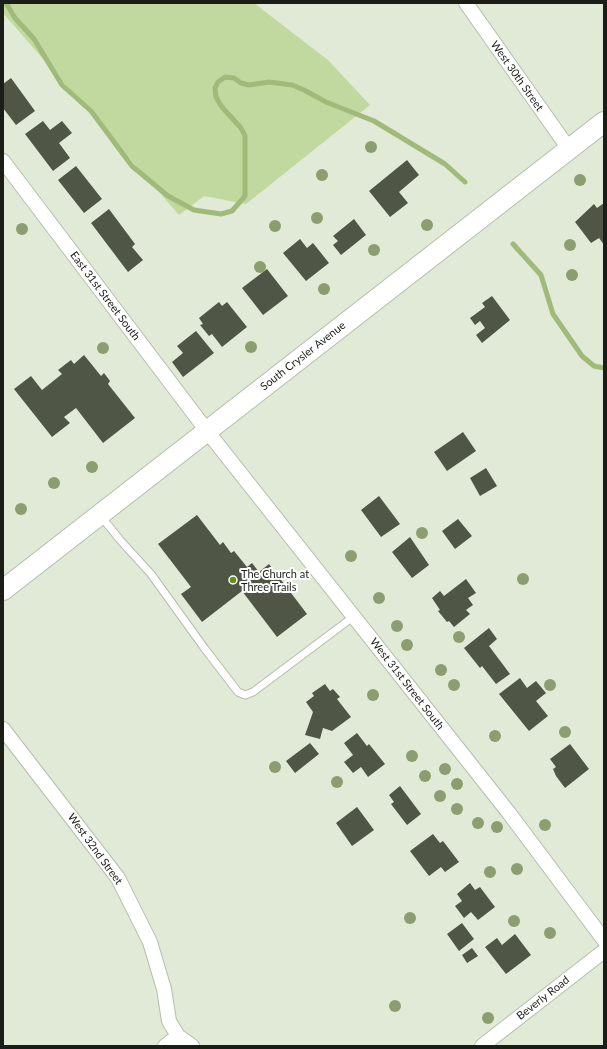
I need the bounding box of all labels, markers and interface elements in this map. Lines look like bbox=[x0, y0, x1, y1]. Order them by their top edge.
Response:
street label: West 30th Street bbox=[488, 38, 546, 114]
street label: East 31st Street South bbox=[67, 249, 143, 343]
street label: South Crysler Avenue bbox=[258, 319, 348, 393]
place label: The Church at Three Trails bbox=[241, 567, 309, 593]
marker: The Church at Three Trails bbox=[228, 575, 238, 585]
street label: West 31st Street South bbox=[367, 636, 447, 732]
street label: West 32nd Street bbox=[65, 811, 125, 887]
street label: Beverly Road bbox=[514, 973, 572, 1023]

